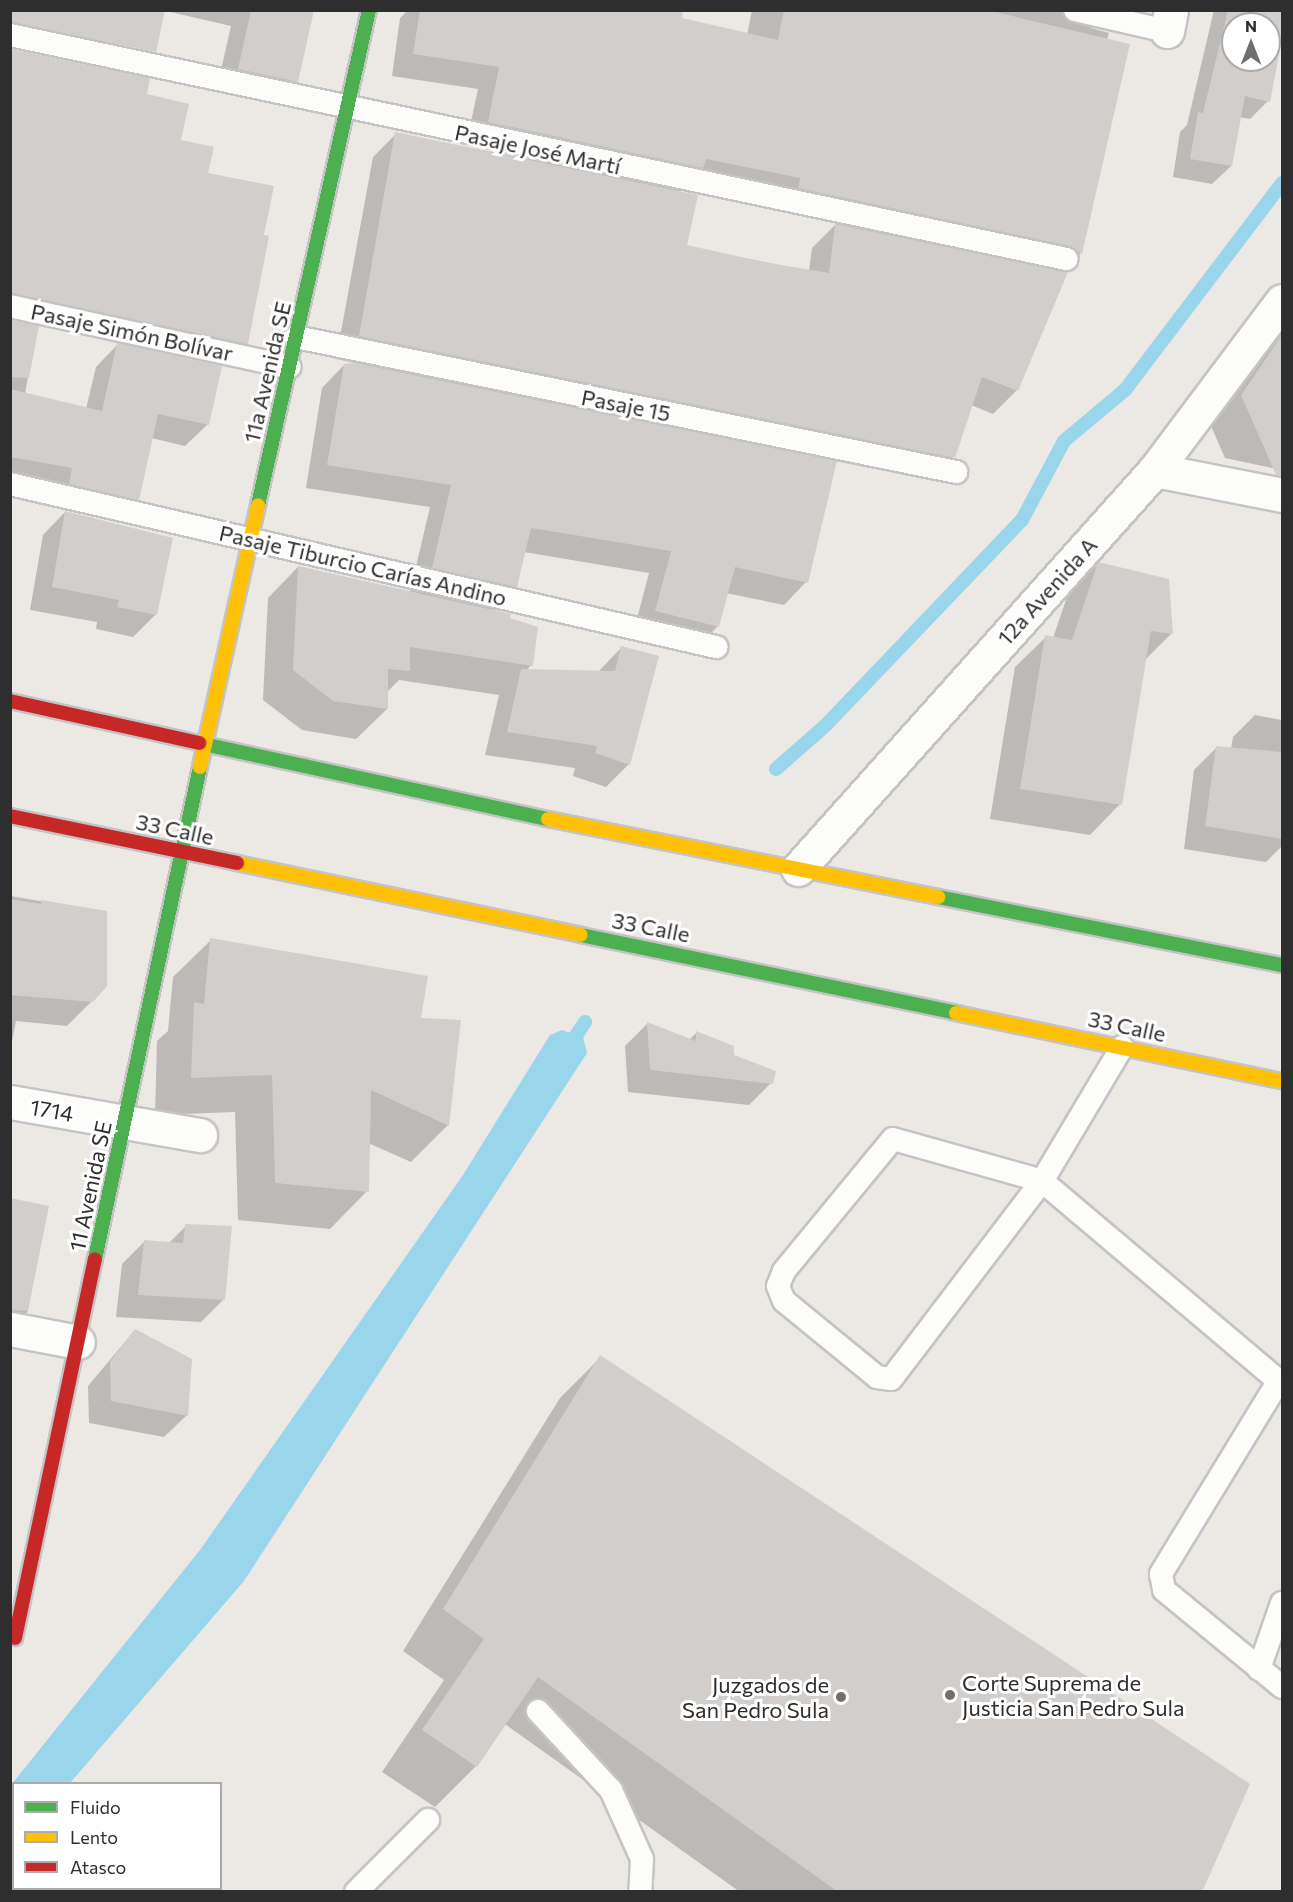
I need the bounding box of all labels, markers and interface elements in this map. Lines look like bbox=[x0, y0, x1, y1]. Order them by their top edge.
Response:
north arrow bbox=[1221, 12, 1281, 72]
text: N bbox=[1245, 16, 1257, 35]
street label: Pasaje José Martí bbox=[452, 118, 624, 180]
street label: Pasaje Simón Bolívar bbox=[29, 298, 235, 366]
street label: 11a Avenida SE bbox=[238, 299, 296, 445]
street label: Pasaje 15 bbox=[579, 383, 673, 427]
street label: Pasaje Tiburcio Carías Andino bbox=[217, 519, 509, 611]
street label: 12a Avenida A bbox=[992, 532, 1102, 650]
street label: 33 Calle bbox=[134, 808, 216, 850]
street label: 33 Calle bbox=[610, 907, 692, 947]
street label: 33 Calle bbox=[1086, 1005, 1168, 1047]
street label: 1714 bbox=[28, 1093, 76, 1127]
street label: 11 Avenida SE bbox=[63, 1118, 117, 1254]
place label: Corte Suprema de Justicia San Pedro Sula bbox=[962, 1669, 1185, 1720]
place label: Juzgados de San Pedro Sula bbox=[682, 1671, 829, 1723]
marker: Corte Suprema de Justicia San Pedro Sula bbox=[943, 1688, 957, 1702]
marker: Juzgados de San Pedro Sula bbox=[834, 1690, 848, 1704]
legend bbox=[12, 1782, 222, 1890]
text: Fluido bbox=[70, 1796, 121, 1818]
text: Lento bbox=[70, 1826, 118, 1848]
text: Atasco bbox=[70, 1856, 126, 1878]

